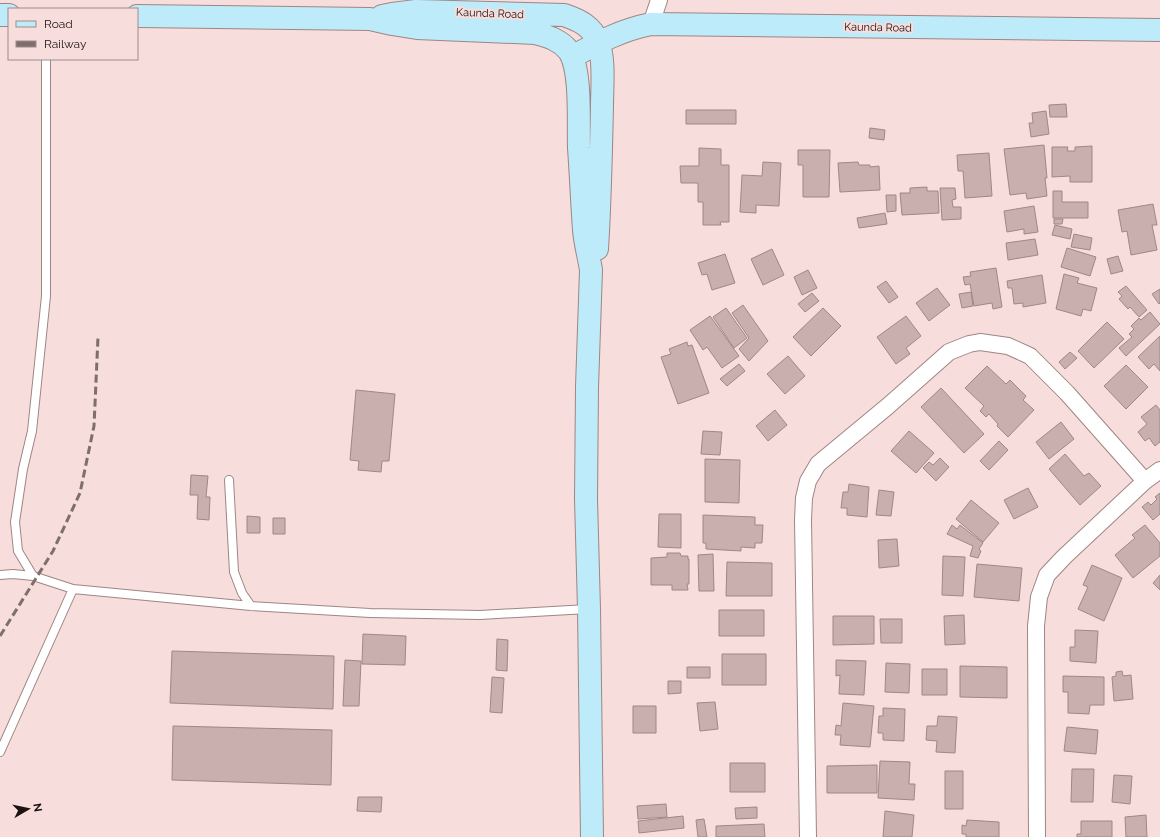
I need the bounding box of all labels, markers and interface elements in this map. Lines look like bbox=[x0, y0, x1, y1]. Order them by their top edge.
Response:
street label: Kaunda Road bbox=[456, 6, 524, 21]
legend bbox=[8, 8, 138, 60]
text: Road bbox=[44, 17, 73, 31]
street label: Kaunda Road bbox=[844, 20, 912, 35]
text: Railway bbox=[44, 37, 87, 51]
north arrow bbox=[8, 789, 48, 829]
text: N bbox=[30, 802, 44, 813]

